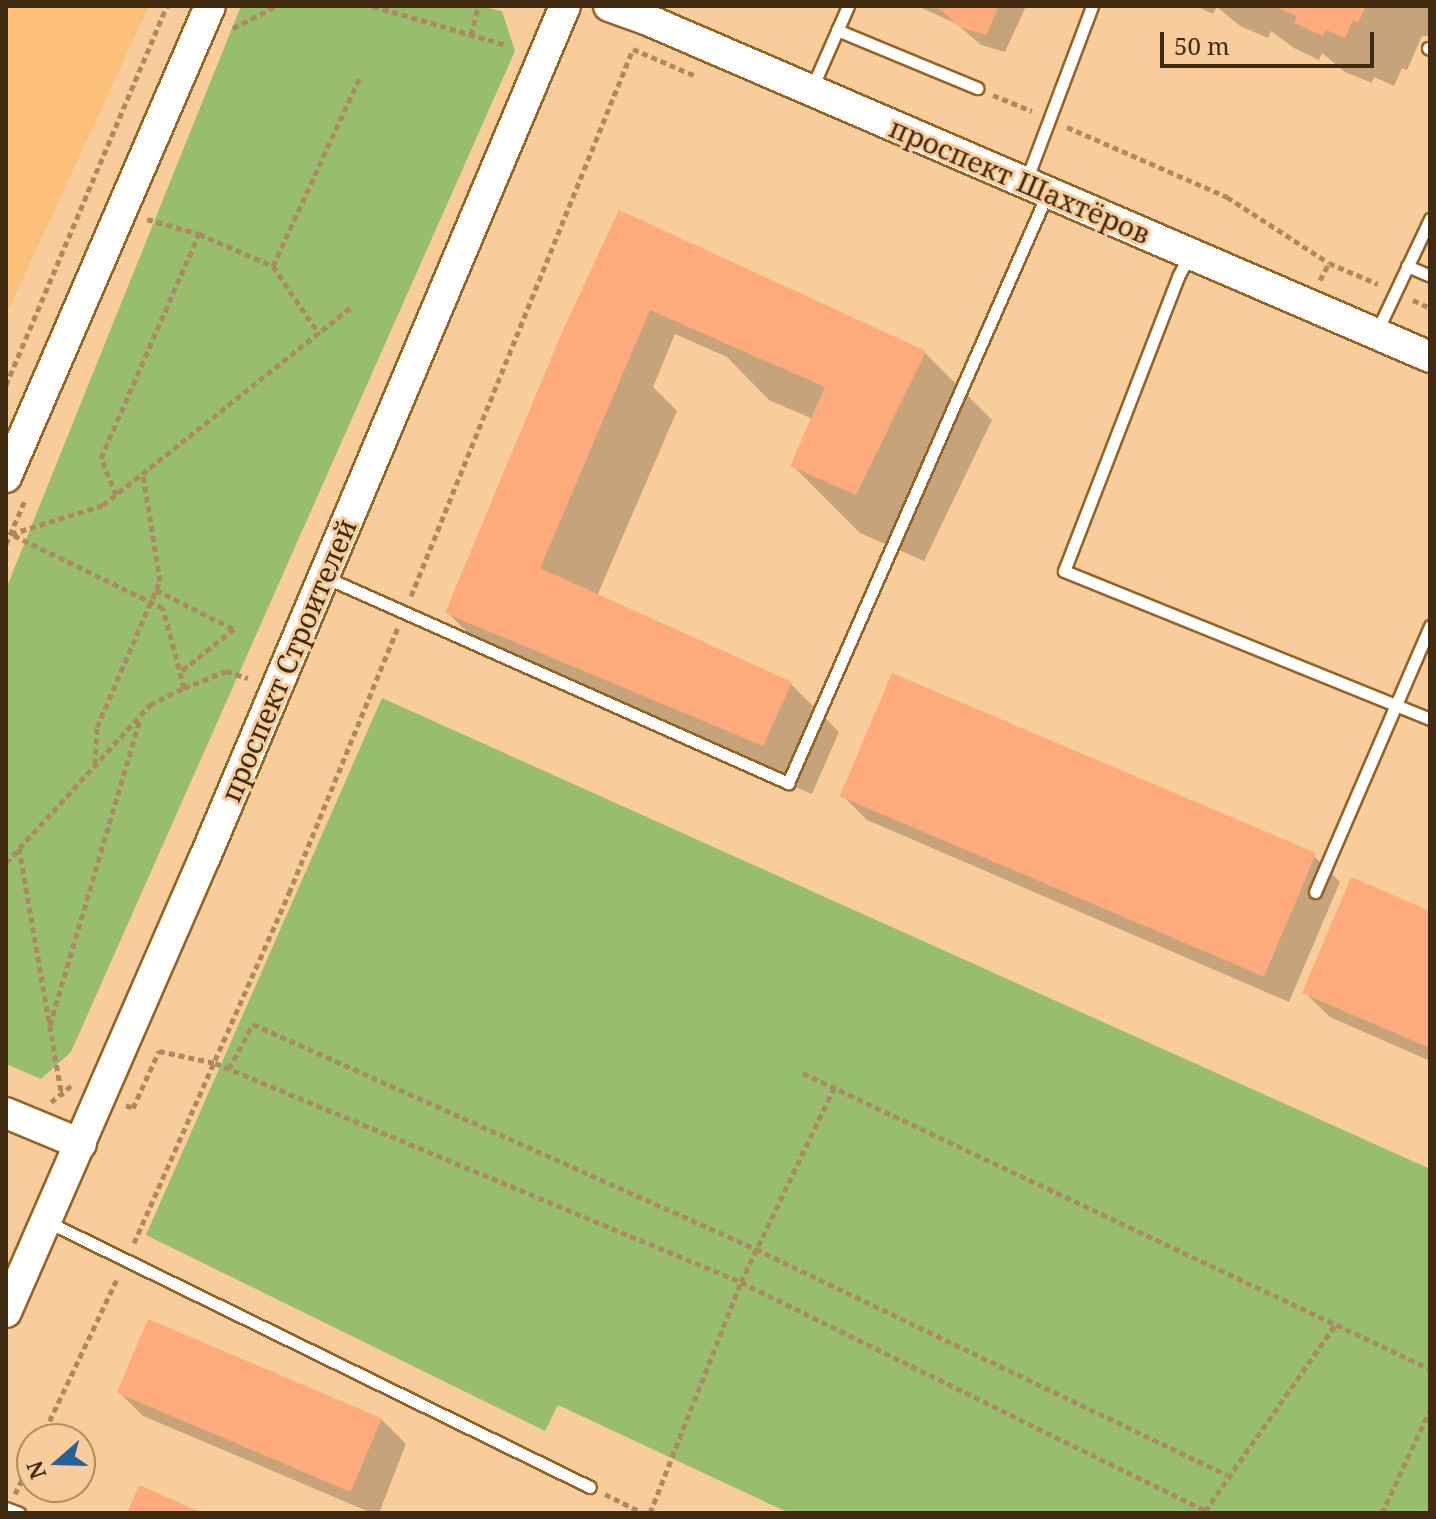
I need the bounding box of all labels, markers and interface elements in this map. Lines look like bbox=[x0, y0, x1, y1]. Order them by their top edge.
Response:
scale bar bbox=[1164, 16, 1378, 66]
text: 50 m bbox=[1174, 29, 1230, 62]
street label: проспект Шахтёров bbox=[885, 110, 1155, 250]
street label: проспект Строителей bbox=[213, 513, 363, 807]
north arrow bbox=[16, 1423, 96, 1503]
text: N bbox=[18, 1457, 52, 1484]

